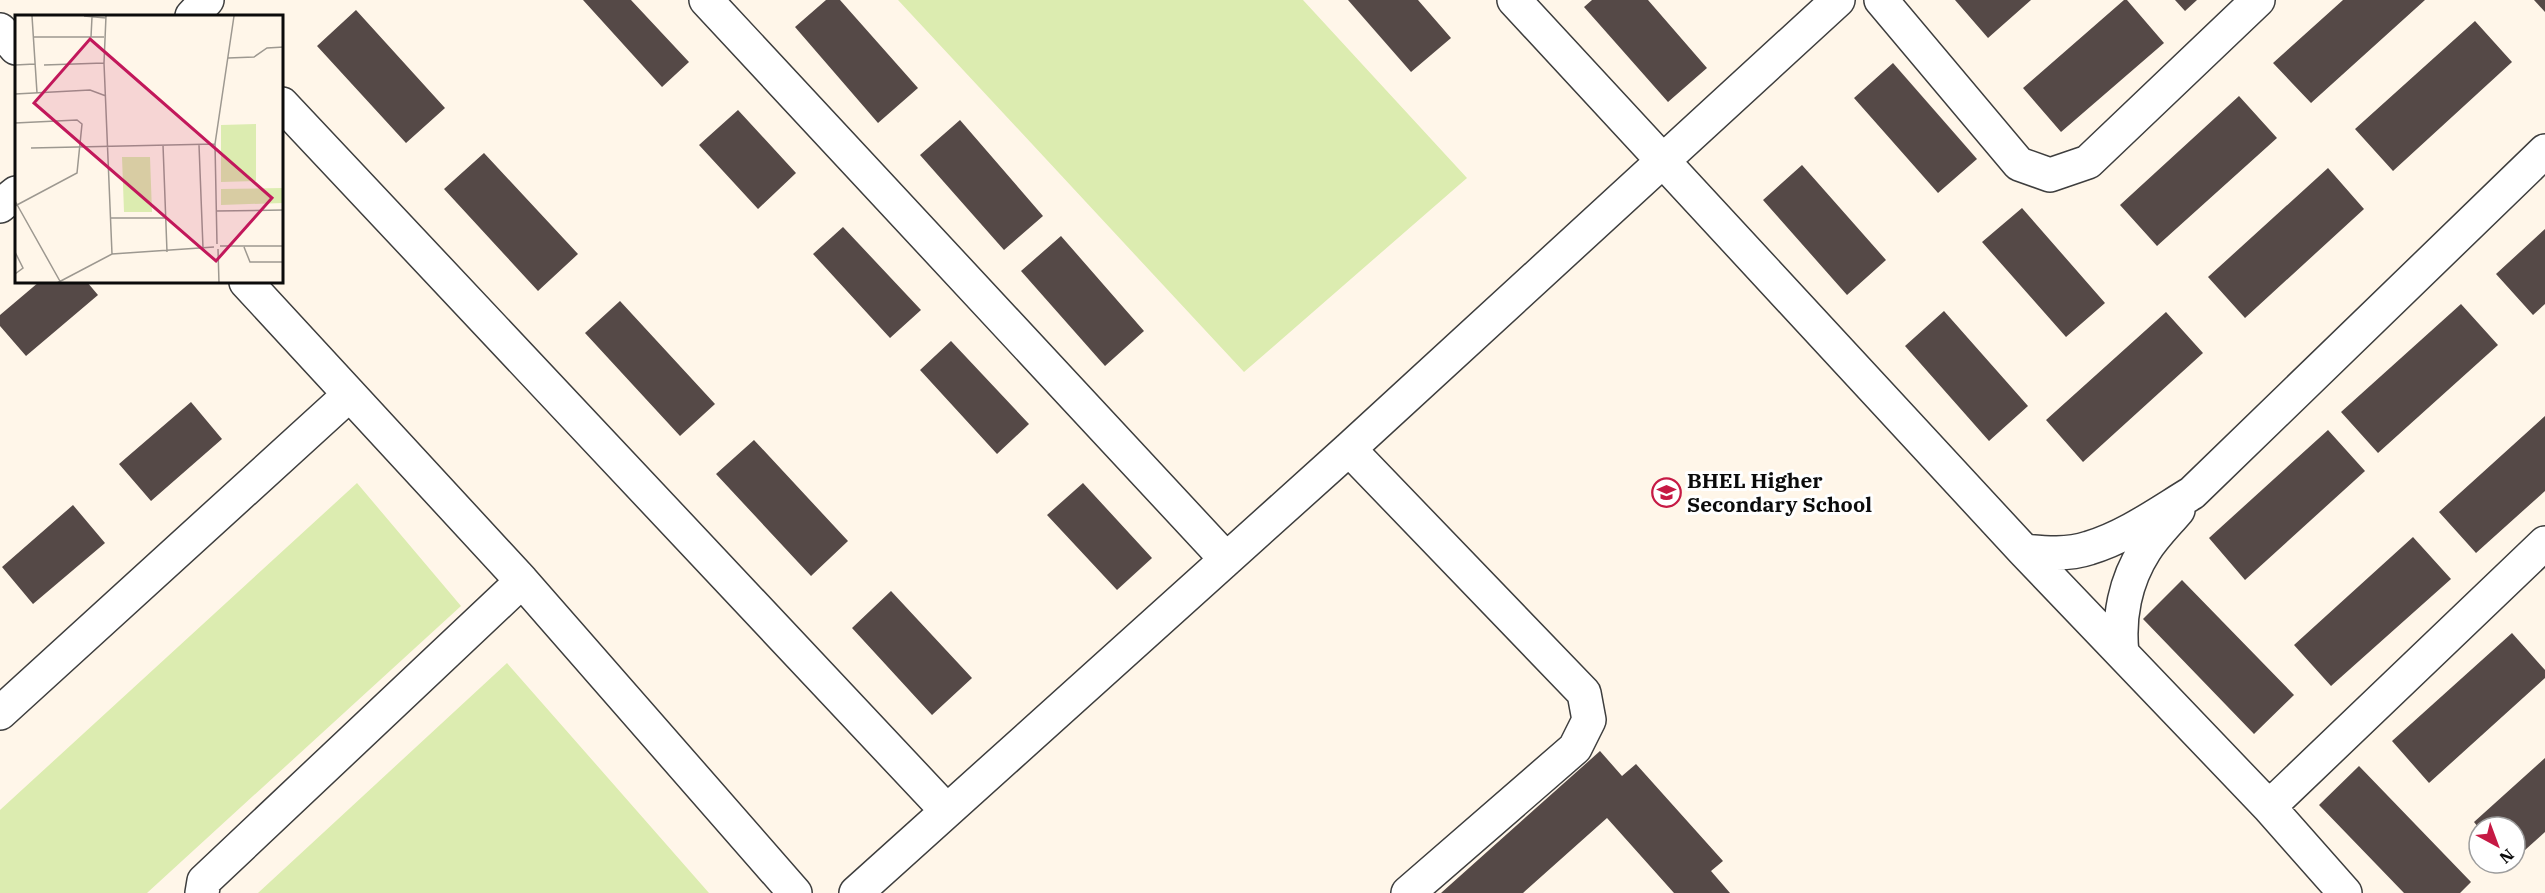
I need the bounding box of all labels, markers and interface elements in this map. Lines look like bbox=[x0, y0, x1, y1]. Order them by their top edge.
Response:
inset map bbox=[15, 15, 284, 284]
place label: BHEL Higher Secondary School bbox=[1687, 466, 1872, 518]
school or university icon: BHEL Higher Secondary School bbox=[1650, 476, 1682, 508]
north arrow bbox=[2467, 815, 2527, 875]
text: N bbox=[2496, 845, 2518, 868]

